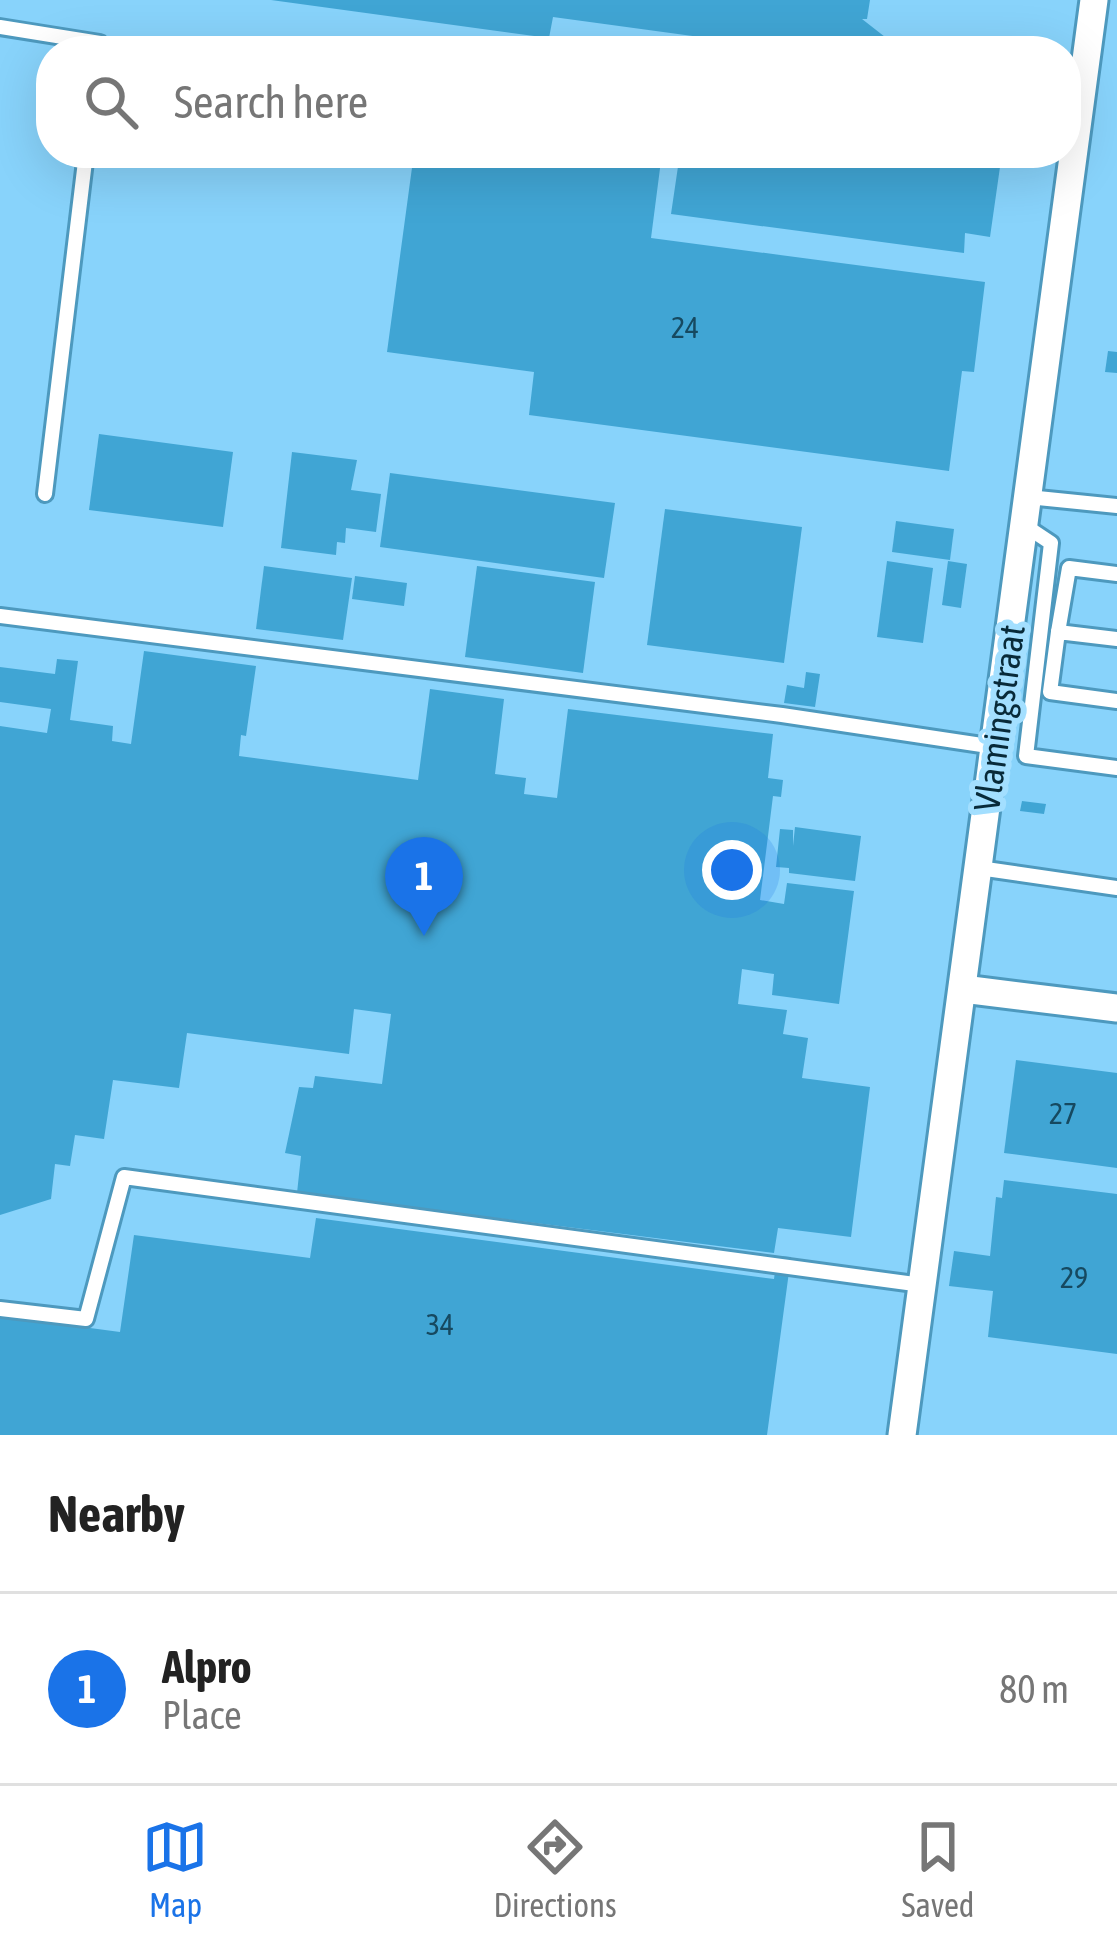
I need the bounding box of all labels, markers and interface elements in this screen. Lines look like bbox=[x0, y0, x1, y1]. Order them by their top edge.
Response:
search box bbox=[36, 36, 1081, 168]
icon: search bbox=[78, 69, 144, 135]
text: Search here bbox=[174, 76, 368, 128]
house number: 24 bbox=[671, 310, 699, 344]
street label: Vlamingstraat bbox=[965, 622, 1033, 814]
pin: 1 bbox=[385, 837, 463, 936]
your location bbox=[702, 840, 762, 900]
house number: 27 bbox=[1049, 1096, 1077, 1130]
house number: 29 bbox=[1060, 1260, 1088, 1294]
house number: 34 bbox=[426, 1307, 454, 1341]
text: Nearby bbox=[48, 1484, 185, 1543]
text: Alpro bbox=[162, 1641, 252, 1693]
text: 1 bbox=[78, 1667, 96, 1711]
text: 80 m bbox=[999, 1667, 1069, 1711]
text: Place bbox=[162, 1693, 242, 1737]
tab: Map bbox=[142, 1814, 208, 1924]
tab: Directions bbox=[493, 1814, 617, 1924]
tab: Saved bbox=[902, 1814, 974, 1924]

